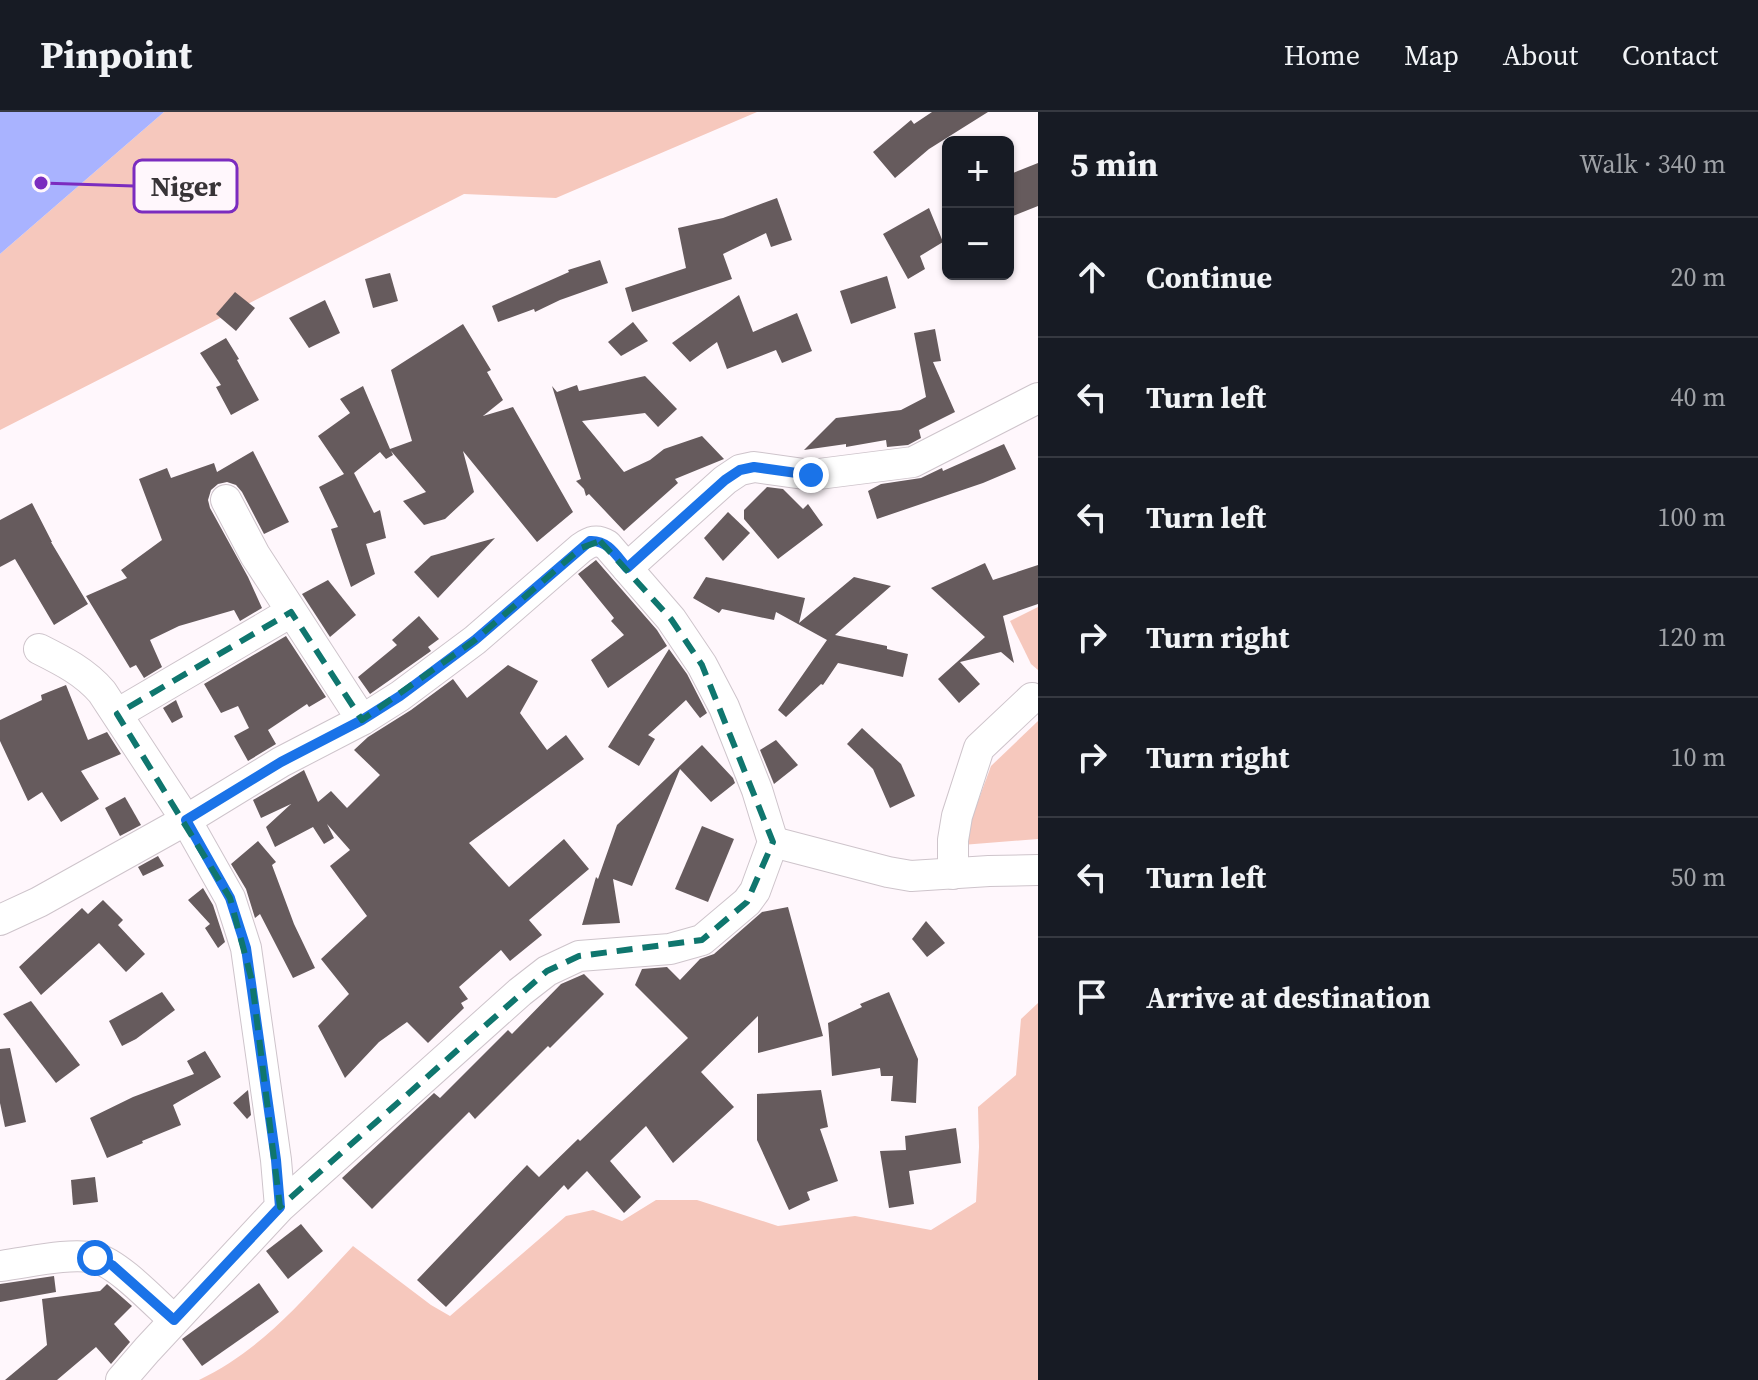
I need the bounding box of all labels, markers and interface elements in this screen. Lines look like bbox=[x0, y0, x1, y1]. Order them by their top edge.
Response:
text: Pinpoint bbox=[40, 29, 192, 81]
text: Home bbox=[1284, 36, 1360, 74]
text: Map bbox=[1404, 36, 1459, 74]
text: About bbox=[1503, 36, 1578, 74]
text: Contact bbox=[1622, 36, 1718, 74]
map controls bbox=[942, 136, 1014, 280]
button: + bbox=[942, 136, 1014, 208]
text: 5 min bbox=[1070, 141, 1158, 187]
text: Walk · 340 m bbox=[1579, 146, 1726, 182]
callout: Niger bbox=[134, 160, 237, 212]
text: Niger bbox=[151, 167, 221, 205]
button: − bbox=[942, 208, 1014, 280]
icon: ahead bbox=[1070, 255, 1114, 299]
text: Continue bbox=[1146, 257, 1272, 298]
text: 20 m bbox=[1671, 259, 1726, 295]
icon: left bbox=[1070, 375, 1114, 419]
text: Turn left bbox=[1146, 377, 1266, 418]
text: 40 m bbox=[1671, 379, 1726, 415]
route end bbox=[793, 457, 829, 493]
icon: left bbox=[1070, 495, 1114, 539]
text: Turn left bbox=[1146, 497, 1266, 538]
text: 100 m bbox=[1658, 499, 1726, 535]
icon: right bbox=[1070, 615, 1114, 659]
text: Turn right bbox=[1146, 617, 1289, 658]
text: 120 m bbox=[1658, 619, 1726, 655]
icon: right bbox=[1070, 735, 1114, 779]
text: Turn right bbox=[1146, 737, 1289, 778]
text: 10 m bbox=[1671, 739, 1726, 775]
icon: left bbox=[1070, 855, 1114, 899]
text: Turn left bbox=[1146, 857, 1266, 898]
text: 50 m bbox=[1671, 859, 1726, 895]
icon: arrive bbox=[1070, 975, 1114, 1019]
text: Arrive at destination bbox=[1146, 977, 1431, 1018]
route start bbox=[77, 1240, 113, 1276]

